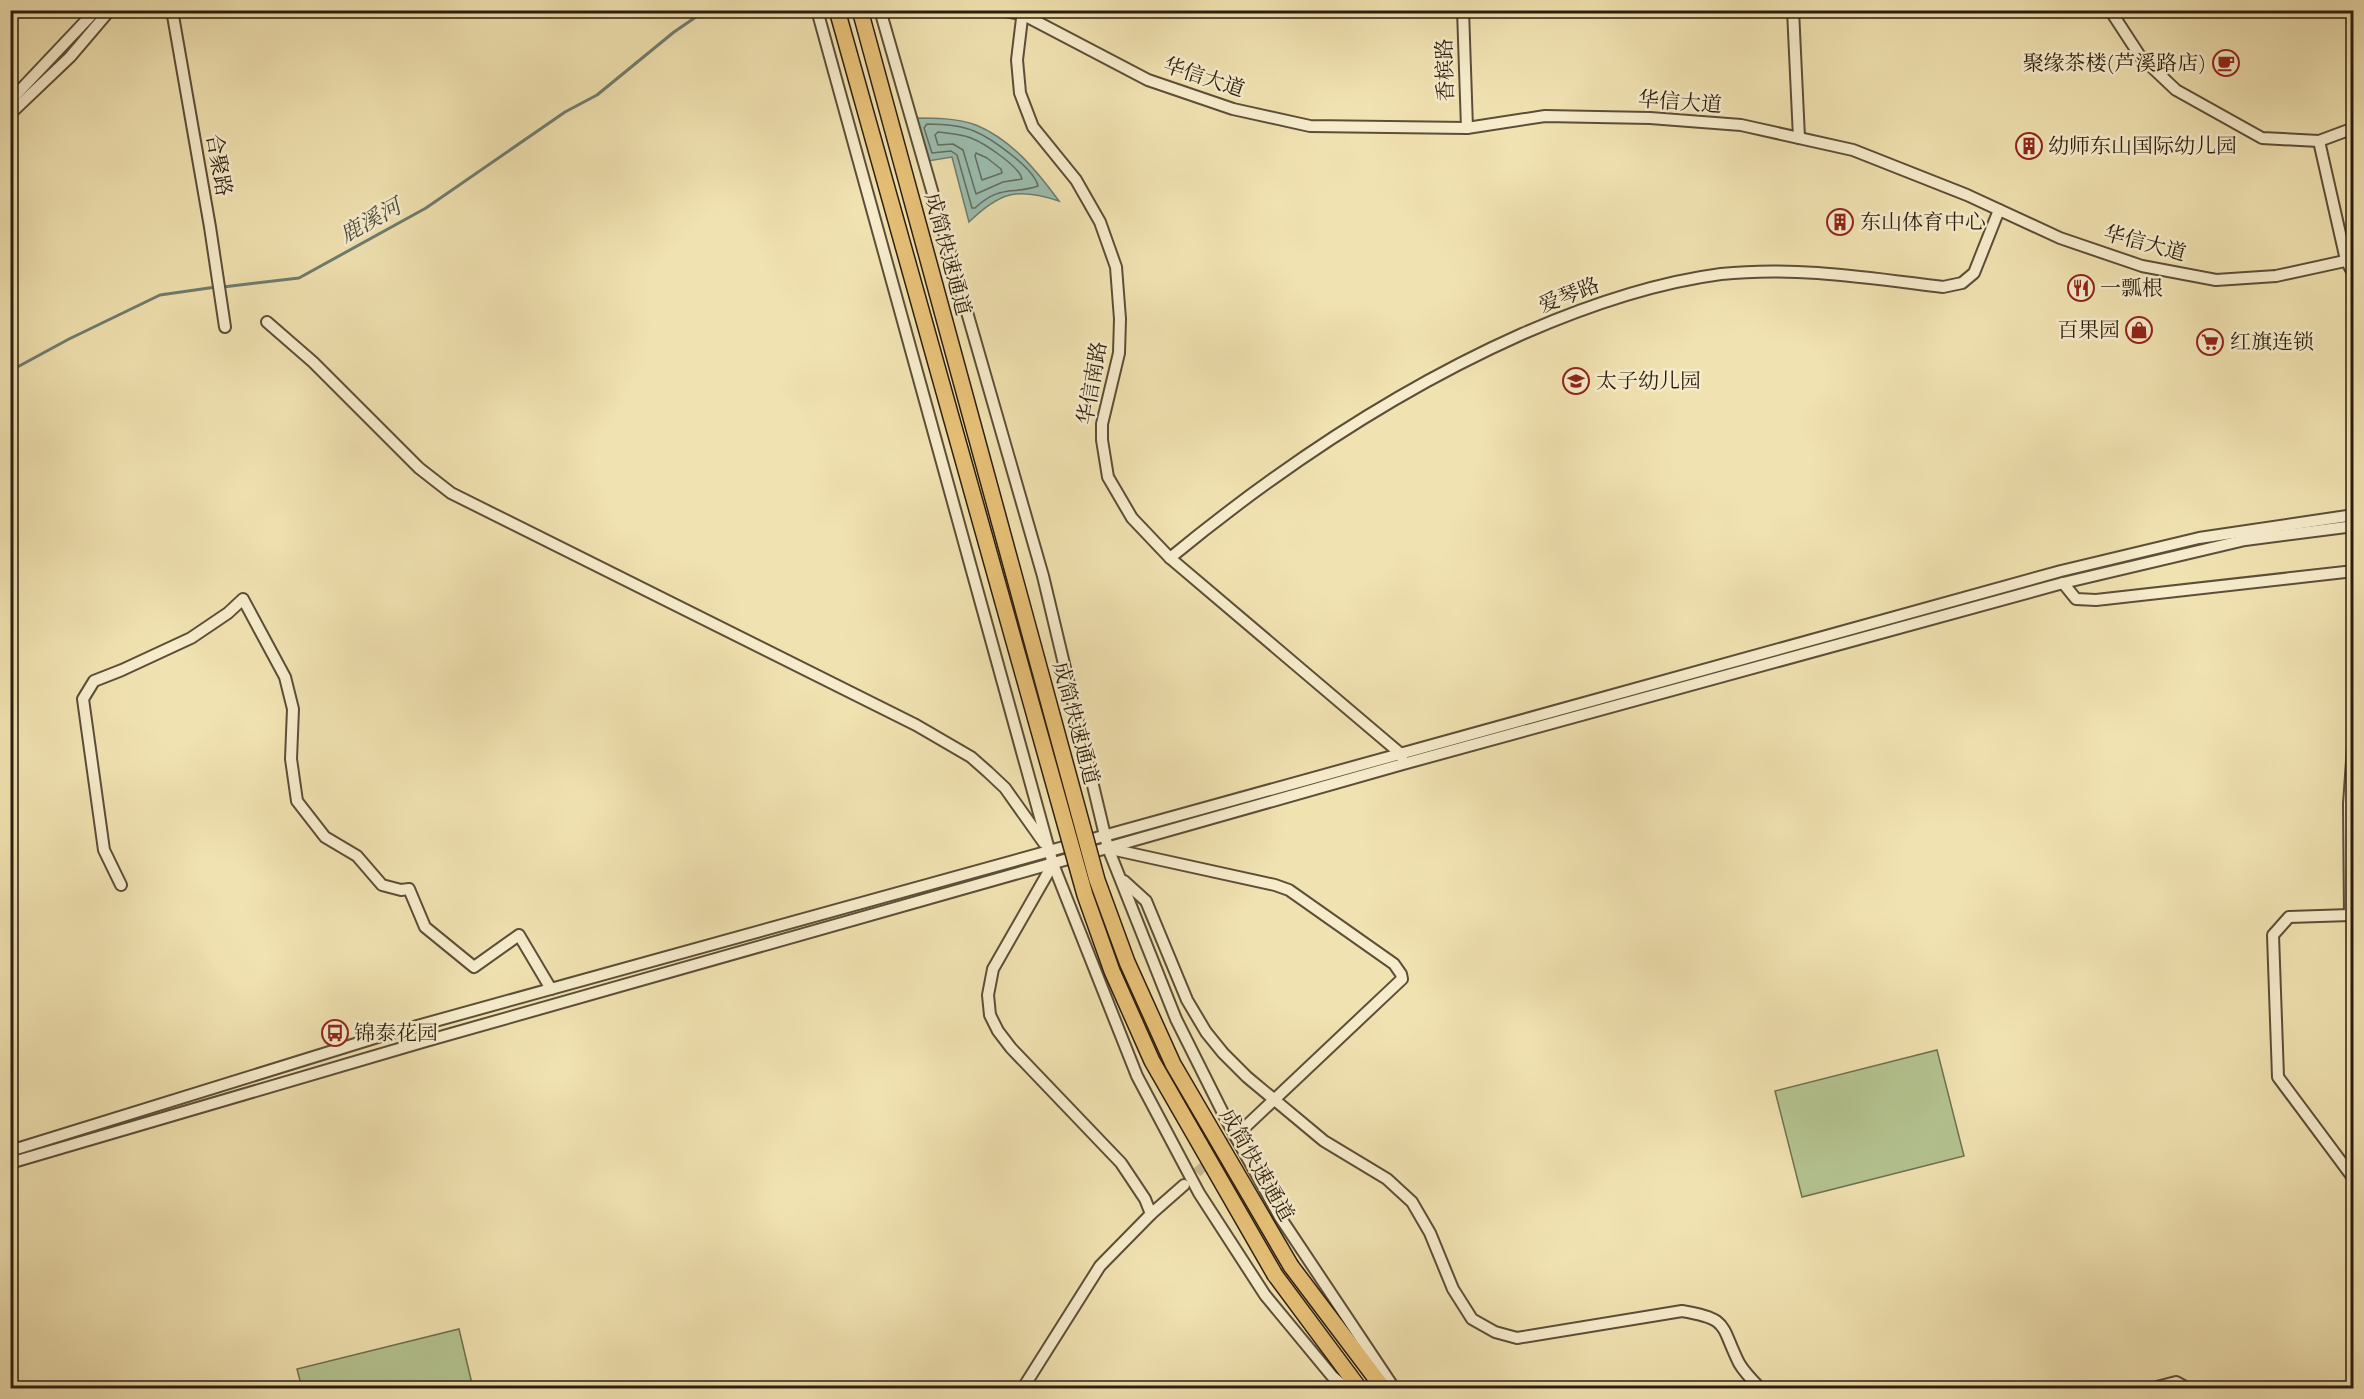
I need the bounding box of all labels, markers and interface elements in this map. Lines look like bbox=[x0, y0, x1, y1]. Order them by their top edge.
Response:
street label: 香槟路 bbox=[1433, 38, 1458, 102]
cafe icon: 聚缘茶楼(芦溪路店) bbox=[2211, 48, 2241, 78]
place label: 聚缘茶楼(芦溪路店) bbox=[2022, 52, 2206, 75]
street label: 华信大道 bbox=[1160, 54, 1247, 101]
street label: 华信大道 bbox=[1637, 88, 1723, 117]
building icon: 幼师东山国际幼儿园 bbox=[2014, 131, 2044, 161]
street label: 合聚路 bbox=[202, 132, 235, 198]
place label: 幼师东山国际幼儿园 bbox=[2048, 135, 2237, 158]
street label: 成简快速通道 bbox=[920, 190, 975, 318]
water label: 鹿溪河 bbox=[336, 192, 409, 247]
building icon: 东山体育中心 bbox=[1825, 207, 1855, 237]
place label: 东山体育中心 bbox=[1860, 211, 1986, 234]
street label: 华信大道 bbox=[2101, 222, 2188, 265]
street label: 爱琴路 bbox=[1536, 273, 1603, 317]
restaurant icon: 一瓢根 bbox=[2066, 273, 2096, 303]
place label: 一瓢根 bbox=[2100, 277, 2163, 300]
shop icon: 百果园 bbox=[2124, 315, 2154, 345]
place label: 百果园 bbox=[2057, 319, 2120, 342]
supermarket icon: 红旗连锁 bbox=[2195, 327, 2225, 357]
place label: 红旗连锁 bbox=[2230, 331, 2314, 354]
street label: 华信南路 bbox=[1074, 340, 1111, 426]
school or university icon: 太子幼儿园 bbox=[1561, 366, 1591, 396]
place label: 太子幼儿园 bbox=[1596, 370, 1701, 393]
street label: 成简快速通道 bbox=[1048, 659, 1103, 787]
bus stop icon: 锦泰花园 bbox=[320, 1018, 350, 1048]
place label: 锦泰花园 bbox=[354, 1022, 438, 1045]
street label: 成简快速通道 bbox=[1215, 1105, 1298, 1226]

